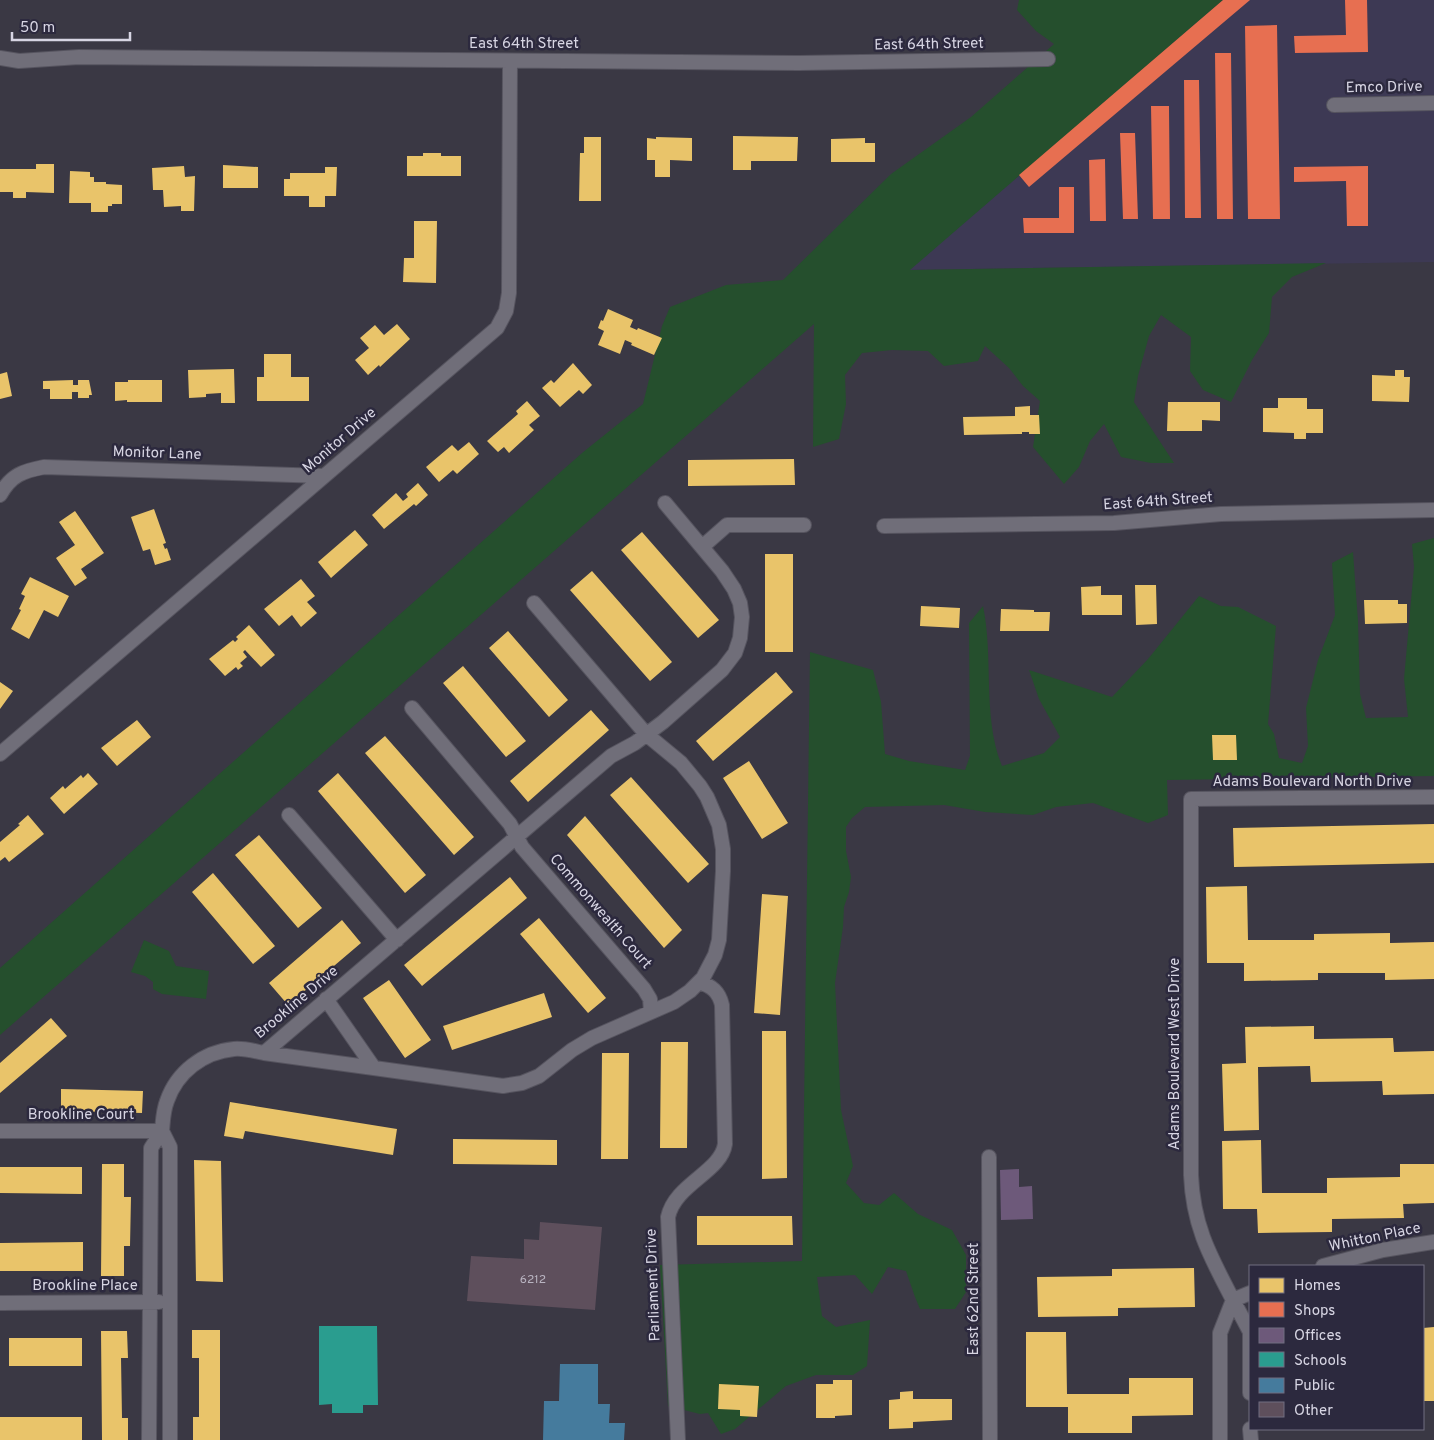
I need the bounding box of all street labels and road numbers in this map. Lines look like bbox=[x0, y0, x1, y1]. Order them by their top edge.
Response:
street label: East 64th Street bbox=[469, 35, 579, 54]
street label: East 64th Street bbox=[874, 35, 984, 55]
street label: Emco Drive bbox=[1345, 78, 1423, 98]
street label: Monitor Drive bbox=[299, 404, 381, 478]
street label: Monitor Lane bbox=[112, 443, 202, 465]
street label: East 64th Street bbox=[1103, 489, 1213, 515]
street label: Adams Boulevard North Drive bbox=[1212, 773, 1412, 792]
street label: Commonwealth Court bbox=[545, 850, 655, 974]
street label: Adams Boulevard West Drive bbox=[1166, 958, 1185, 1150]
street label: Brookline Drive bbox=[251, 962, 343, 1044]
street label: Brookline Court bbox=[28, 1106, 134, 1125]
street label: Whitton Place bbox=[1327, 1219, 1423, 1257]
street label: Parliament Drive bbox=[643, 1228, 665, 1342]
street label: East 62nd Street bbox=[965, 1243, 984, 1355]
street label: Brookline Place bbox=[32, 1277, 138, 1296]

